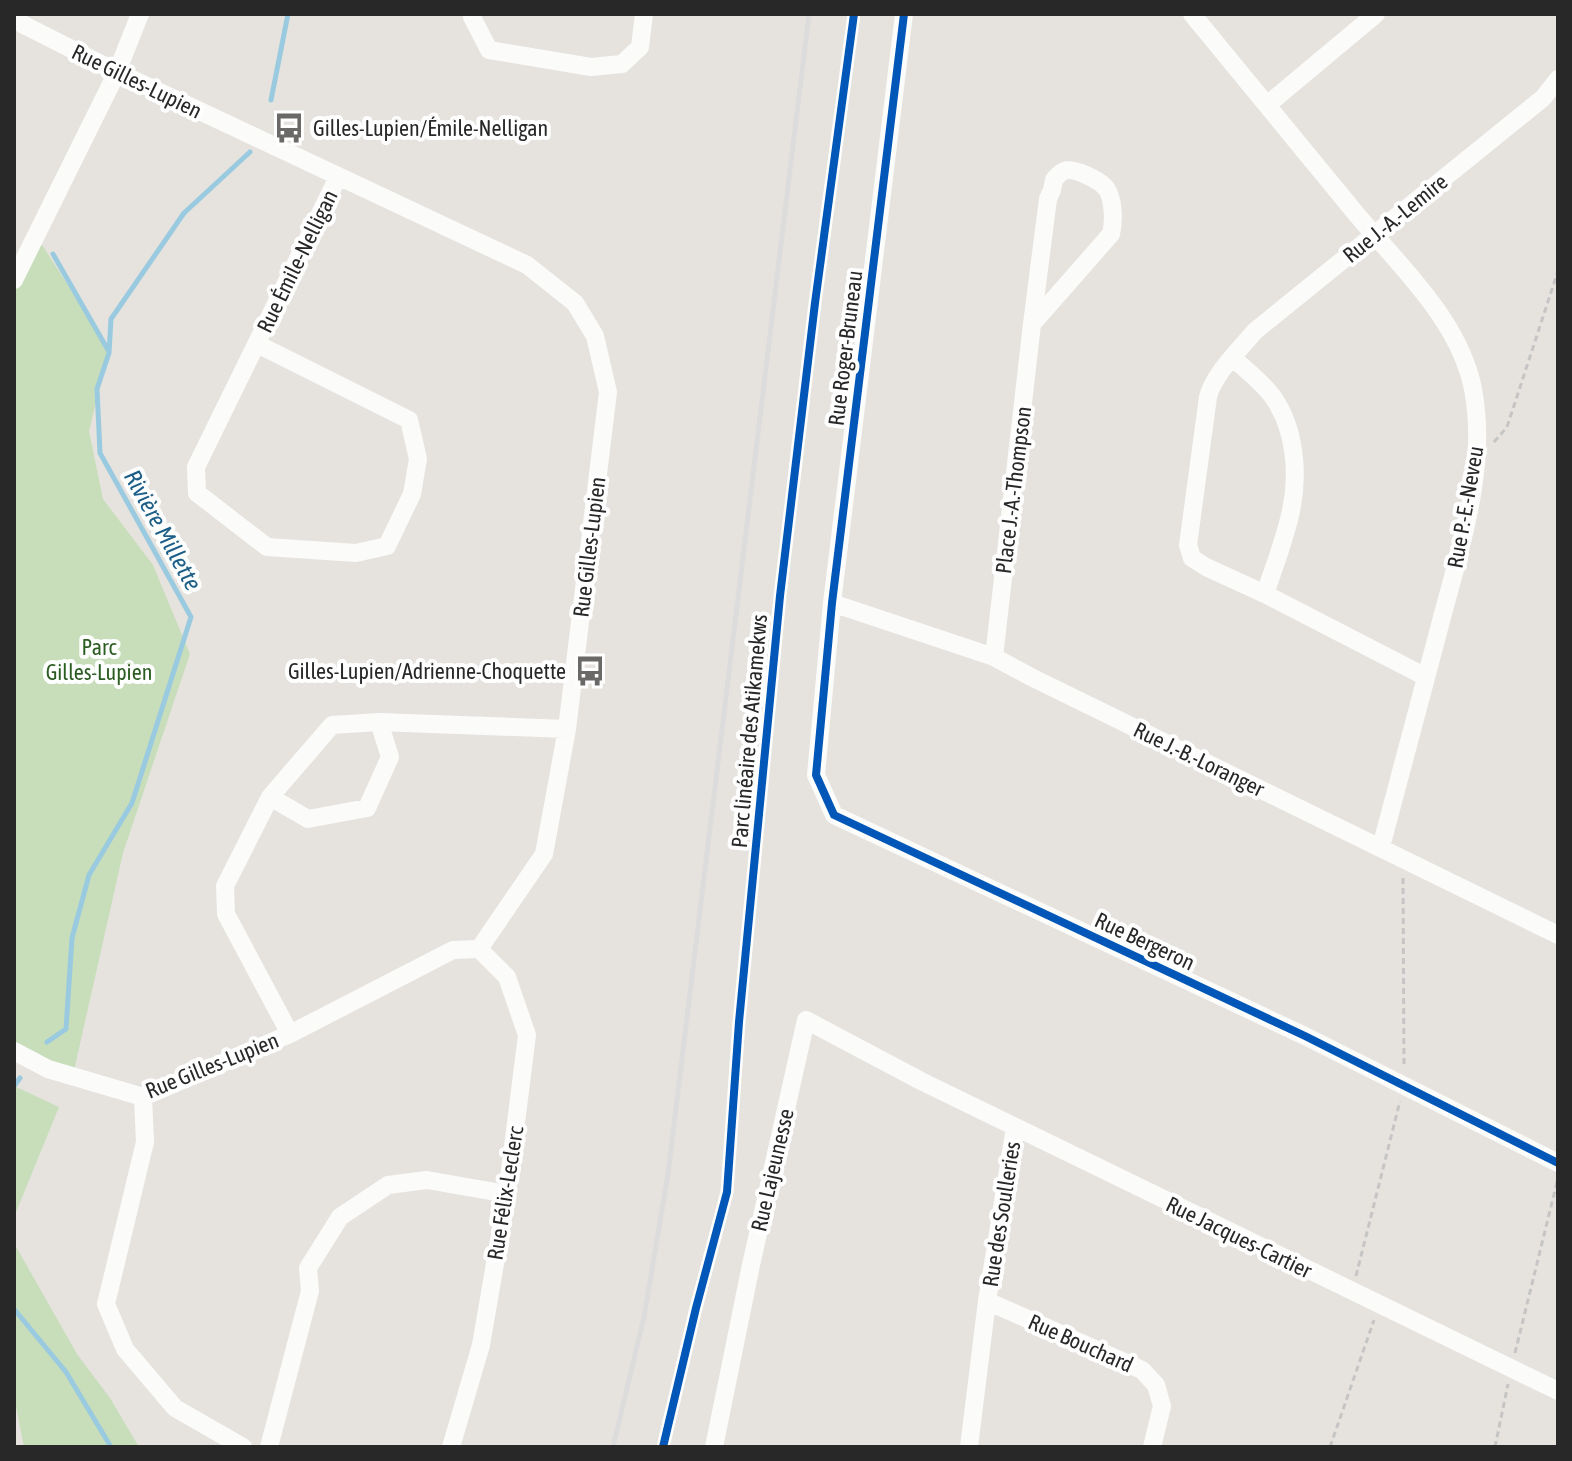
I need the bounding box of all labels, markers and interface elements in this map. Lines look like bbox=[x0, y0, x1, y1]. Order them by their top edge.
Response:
street label: Rue Gilles-Lupien bbox=[68, 38, 206, 124]
bus stop icon: Gilles-Lupien/Émile-Nelligan bbox=[272, 111, 306, 145]
place label: Gilles-Lupien/Émile-Nelligan bbox=[313, 115, 548, 141]
street label: Rue J.-A.-Lemire bbox=[1338, 168, 1452, 268]
street label: Rue Émile-Nelligan bbox=[251, 185, 343, 337]
street label: Rue Roger-Bruneau bbox=[823, 269, 867, 427]
street label: Place J.-A.-Thompson bbox=[990, 405, 1036, 575]
street label: Rue P.-E.-Neveu bbox=[1441, 444, 1489, 570]
water label: Rivière Millette bbox=[119, 465, 207, 595]
street label: Rue Gilles-Lupien bbox=[567, 475, 611, 619]
street label: Parc linéaire des Atikamekws bbox=[726, 613, 772, 849]
park label: Parc Gilles-Lupien bbox=[46, 634, 152, 685]
bus stop icon: Gilles-Lupien/Adrienne-Choquette bbox=[573, 654, 607, 688]
place label: Gilles-Lupien/Adrienne-Choquette bbox=[288, 658, 566, 684]
street label: Rue J.-B.-Loranger bbox=[1130, 716, 1269, 802]
street label: Rue Bergeron bbox=[1091, 907, 1199, 975]
street label: Rue Gilles-Lupien bbox=[142, 1026, 282, 1104]
street label: Rue Lajeunesse bbox=[745, 1106, 799, 1234]
street label: Rue Félix-Leclerc bbox=[482, 1123, 529, 1262]
street label: Rue des Soulleries bbox=[977, 1139, 1025, 1289]
street label: Rue Jacques-Cartier bbox=[1162, 1191, 1316, 1284]
street label: Rue Bouchard bbox=[1025, 1308, 1137, 1378]

